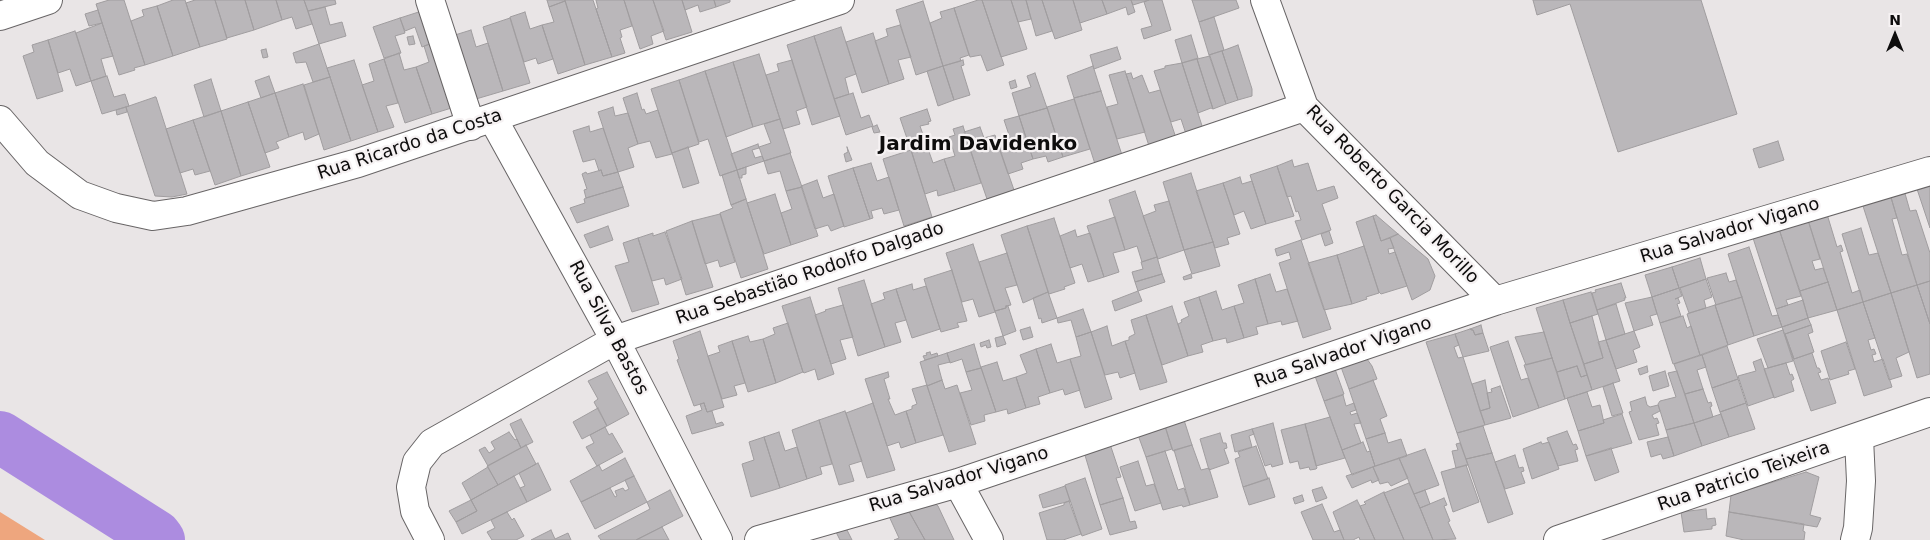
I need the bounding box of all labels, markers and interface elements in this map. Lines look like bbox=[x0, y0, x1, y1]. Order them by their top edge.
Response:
north arrow bbox=[1870, 10, 1920, 60]
text: N bbox=[1889, 12, 1901, 28]
street label: Rua Roberto Garcia Morillo bbox=[1301, 101, 1483, 289]
street label: Rua Ricardo da Costa bbox=[315, 105, 505, 185]
district label: Jardim Davidenko bbox=[879, 133, 1077, 157]
street label: Rua Salvador Vigano bbox=[1638, 193, 1822, 269]
street label: Rua Sebastião Rodolfo Dalgado bbox=[673, 218, 947, 330]
street label: Rua Silva Bastos bbox=[564, 257, 652, 399]
street label: Rua Salvador Vigano bbox=[1251, 312, 1435, 394]
street label: Rua Patricio Teixeira bbox=[1655, 437, 1833, 517]
street label: Rua Salvador Vigano bbox=[867, 442, 1051, 518]

